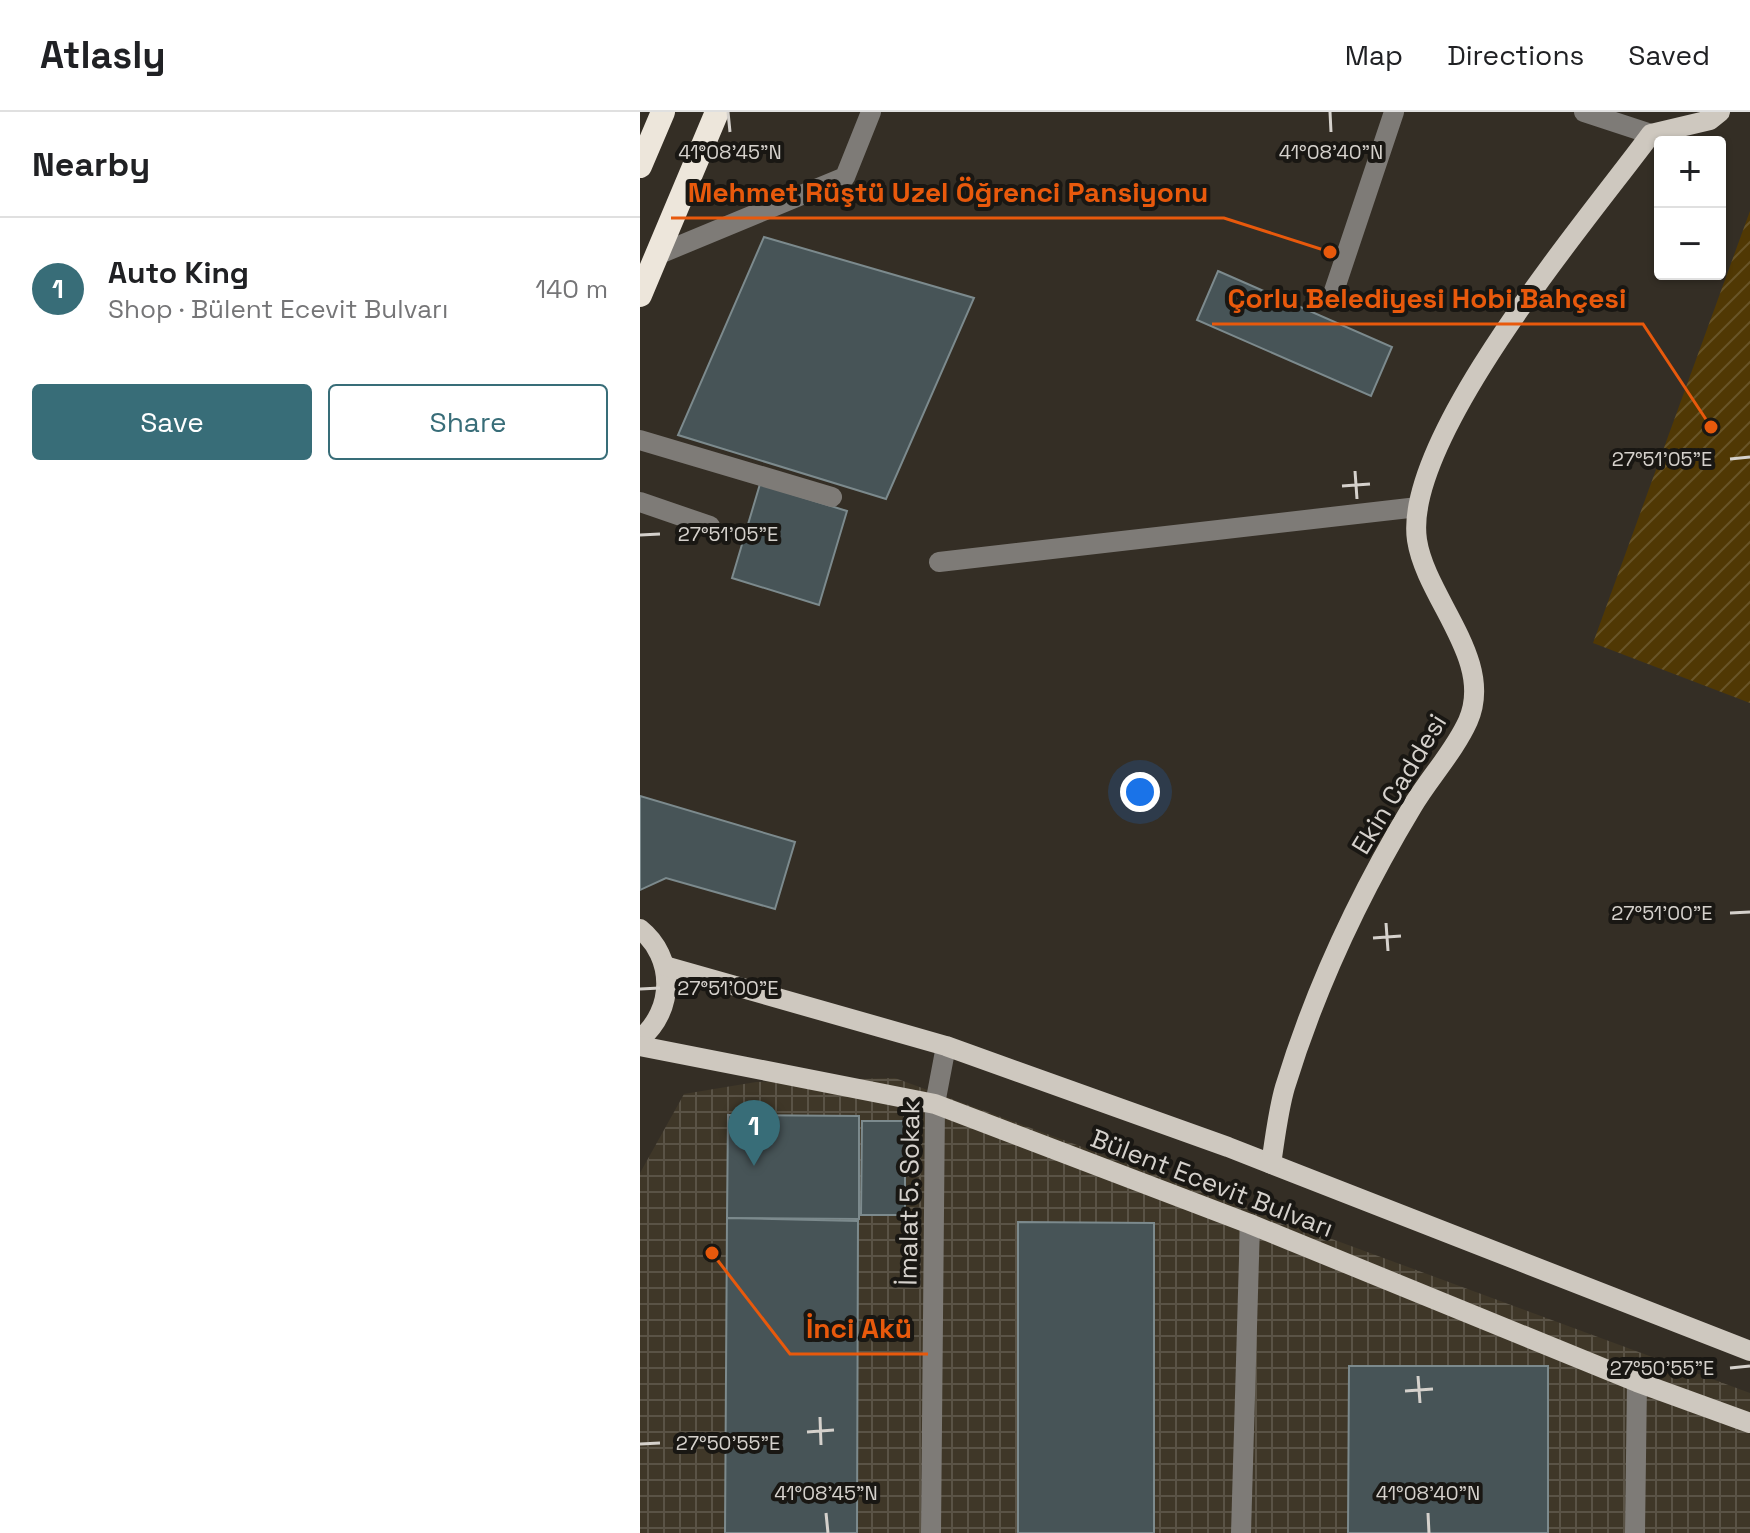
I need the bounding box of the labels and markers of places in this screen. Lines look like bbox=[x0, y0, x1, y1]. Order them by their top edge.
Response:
callout: Mehmet Rüştü Uzel Öğrenci Pansiyonu bbox=[671, 166, 1224, 218]
callout: Çorlu Belediyesi Hobi Bahçesi bbox=[1212, 272, 1643, 324]
pin: 1 bbox=[728, 1100, 780, 1166]
callout: İnci Akü bbox=[790, 1302, 928, 1354]

